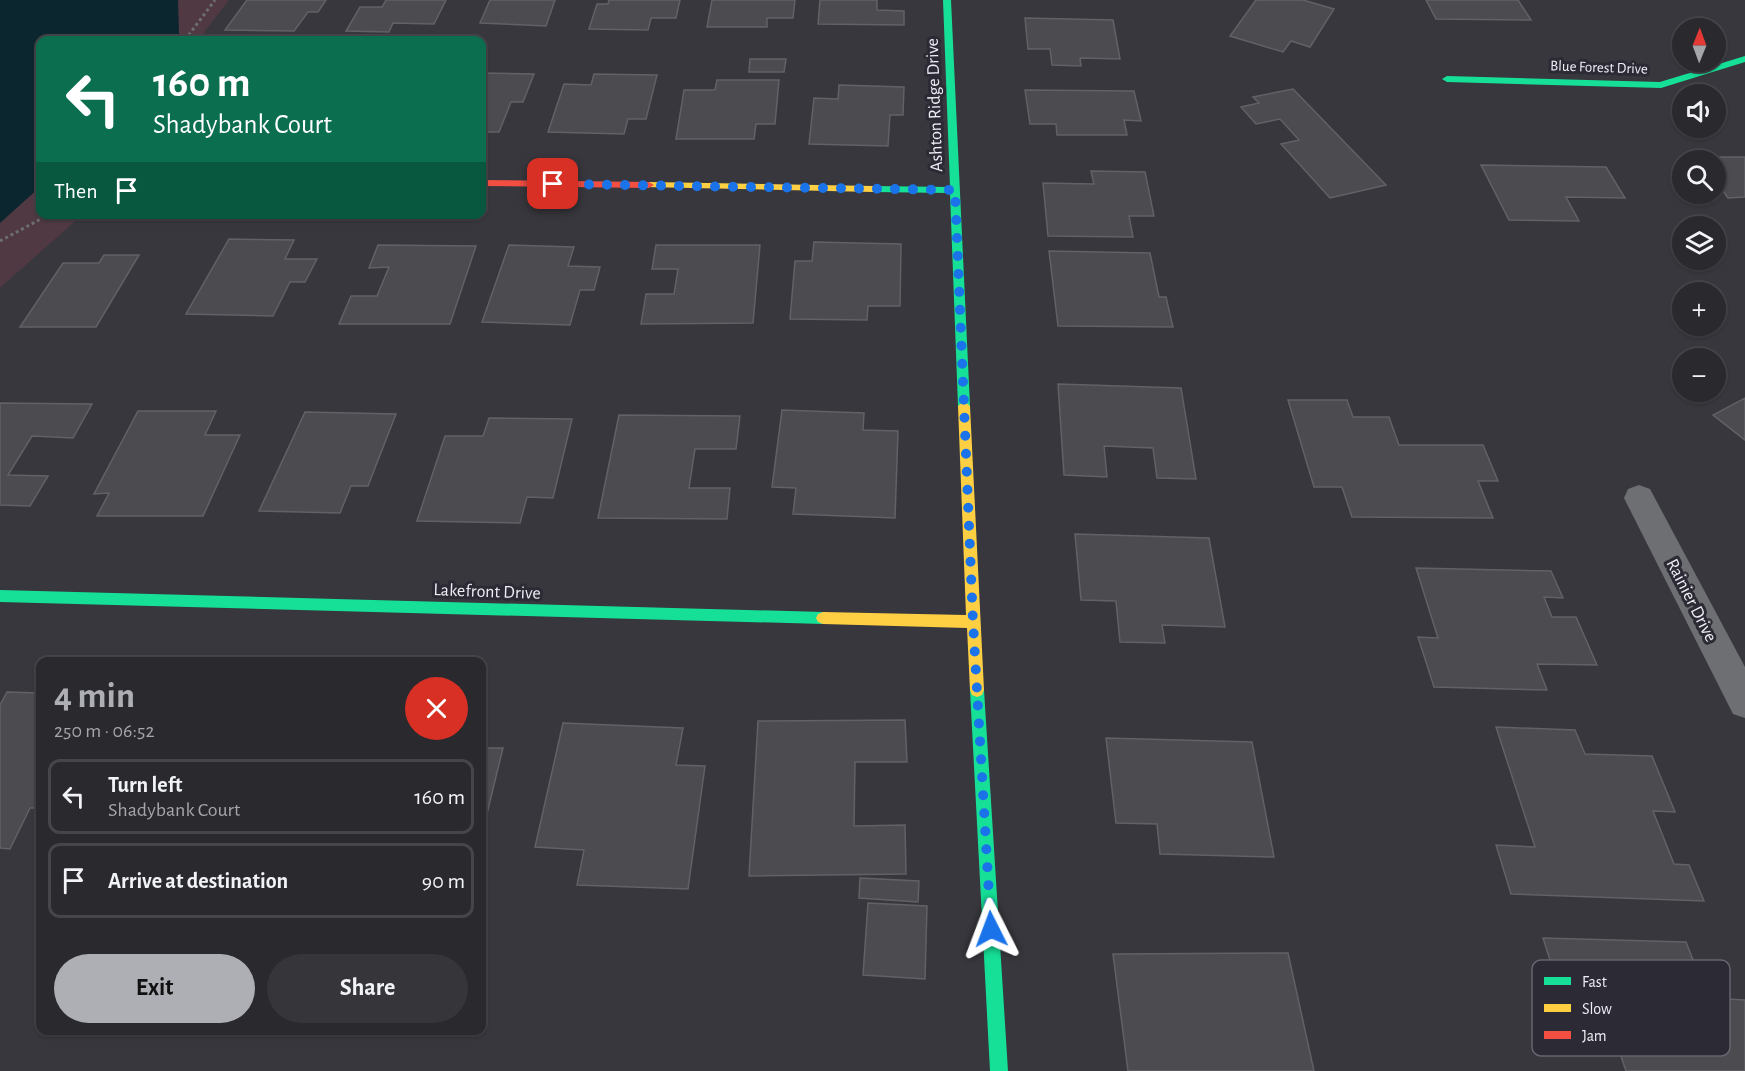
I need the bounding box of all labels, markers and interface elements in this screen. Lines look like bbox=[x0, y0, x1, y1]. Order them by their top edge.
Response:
north arrow bbox=[1672, 18, 1726, 72]
map controls bbox=[1672, 18, 1726, 402]
street label: Ashton Ridge Drive bbox=[924, 38, 946, 172]
street label: Blue Forest Drive bbox=[1550, 58, 1648, 77]
icon: left bbox=[54, 60, 132, 138]
text: 160 m bbox=[153, 62, 251, 104]
button: sound bbox=[1672, 84, 1726, 138]
text: Shadybank Court bbox=[153, 111, 332, 138]
button: search bbox=[1672, 150, 1726, 204]
pin bbox=[527, 158, 578, 209]
icon: arrive bbox=[536, 167, 569, 200]
icon: arrive bbox=[110, 174, 143, 207]
text: Then bbox=[54, 180, 98, 202]
button: layers bbox=[1672, 216, 1726, 270]
button: + bbox=[1672, 282, 1726, 336]
button: − bbox=[1672, 348, 1726, 402]
street label: Rainier Drive bbox=[1663, 556, 1720, 645]
street label: Lakefront Drive bbox=[433, 581, 541, 603]
button: close bbox=[405, 677, 468, 740]
text: 4 min bbox=[54, 678, 135, 714]
text: 250 m · 06:52 bbox=[54, 721, 155, 741]
text: Turn left bbox=[108, 774, 182, 796]
icon: left bbox=[57, 780, 90, 813]
text: 160 m bbox=[414, 786, 465, 808]
text: Shadybank Court bbox=[108, 800, 240, 820]
icon: arrive bbox=[57, 864, 90, 897]
text: Arrive at destination bbox=[108, 870, 288, 892]
text: 90 m bbox=[422, 870, 465, 892]
position arrow bbox=[959, 897, 1023, 961]
button: Exit bbox=[54, 954, 255, 1023]
button: Share bbox=[267, 954, 468, 1023]
legend bbox=[1532, 960, 1730, 1056]
text: Fast bbox=[1582, 974, 1607, 990]
text: Slow bbox=[1582, 1001, 1612, 1017]
text: Jam bbox=[1582, 1028, 1607, 1044]

